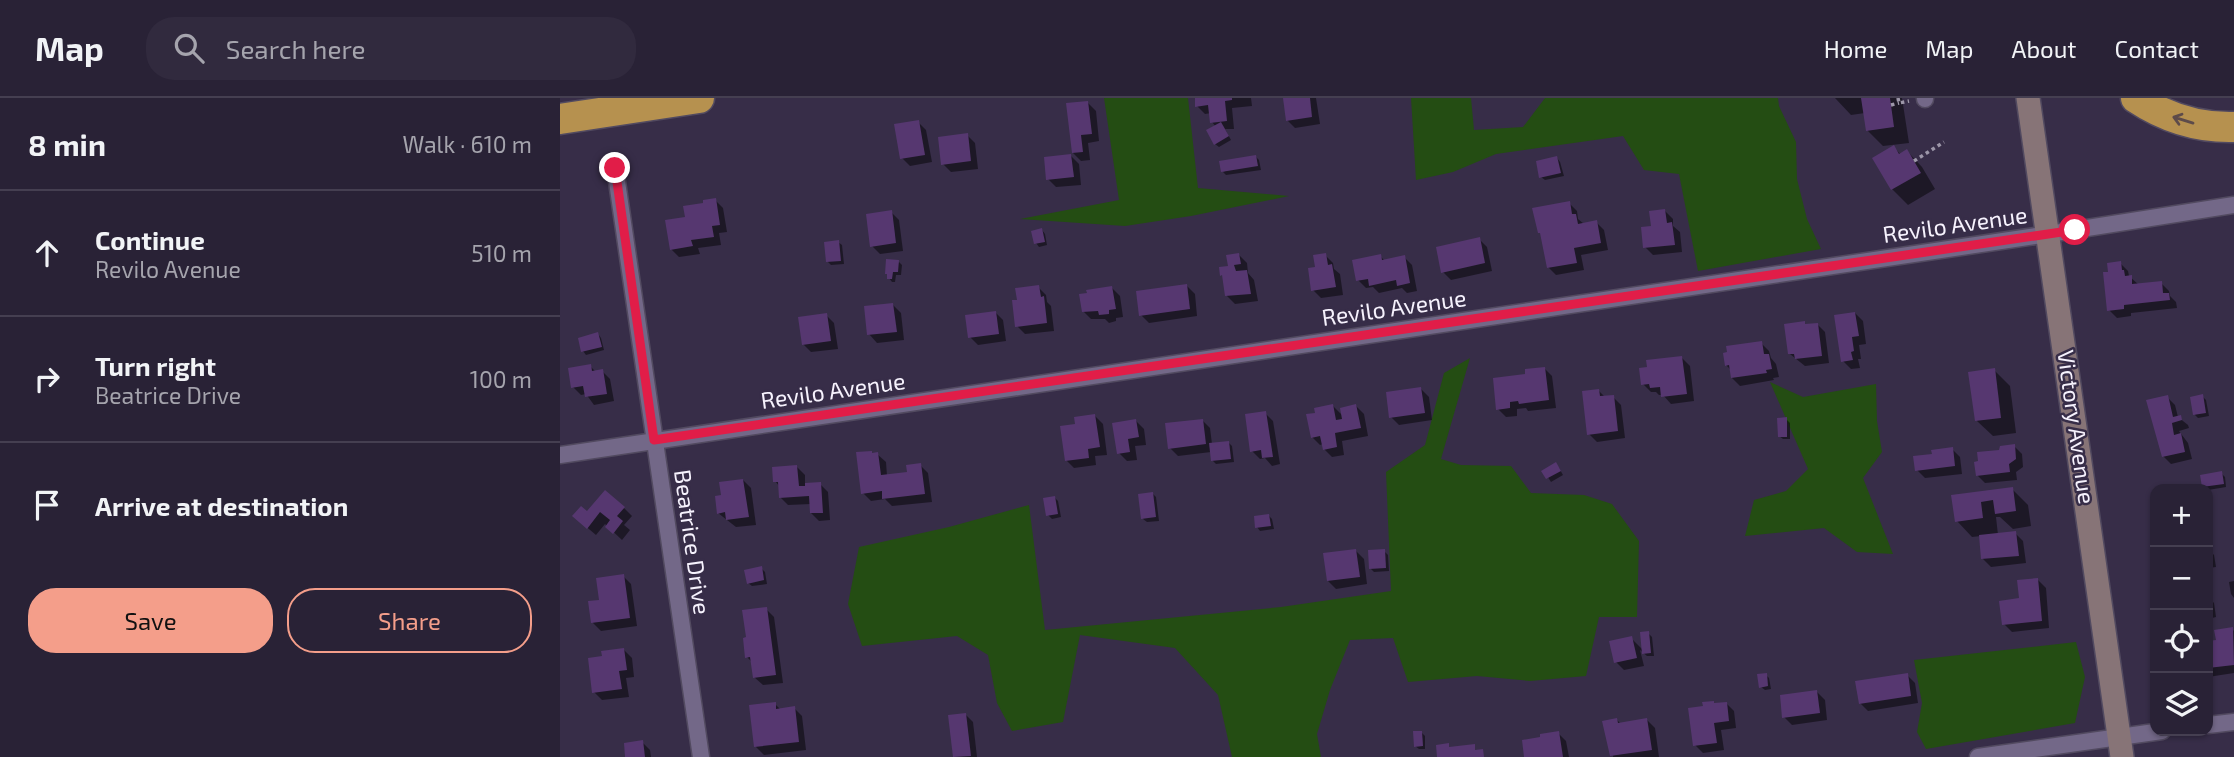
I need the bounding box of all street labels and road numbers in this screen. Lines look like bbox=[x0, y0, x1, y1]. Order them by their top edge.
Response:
street label: Revilo Avenue bbox=[1881, 200, 2029, 248]
street label: Revilo Avenue bbox=[1320, 283, 1468, 331]
street label: Victory Avenue bbox=[2052, 348, 2102, 506]
street label: Revilo Avenue bbox=[759, 366, 907, 414]
street label: Beatrice Drive bbox=[669, 468, 717, 616]

